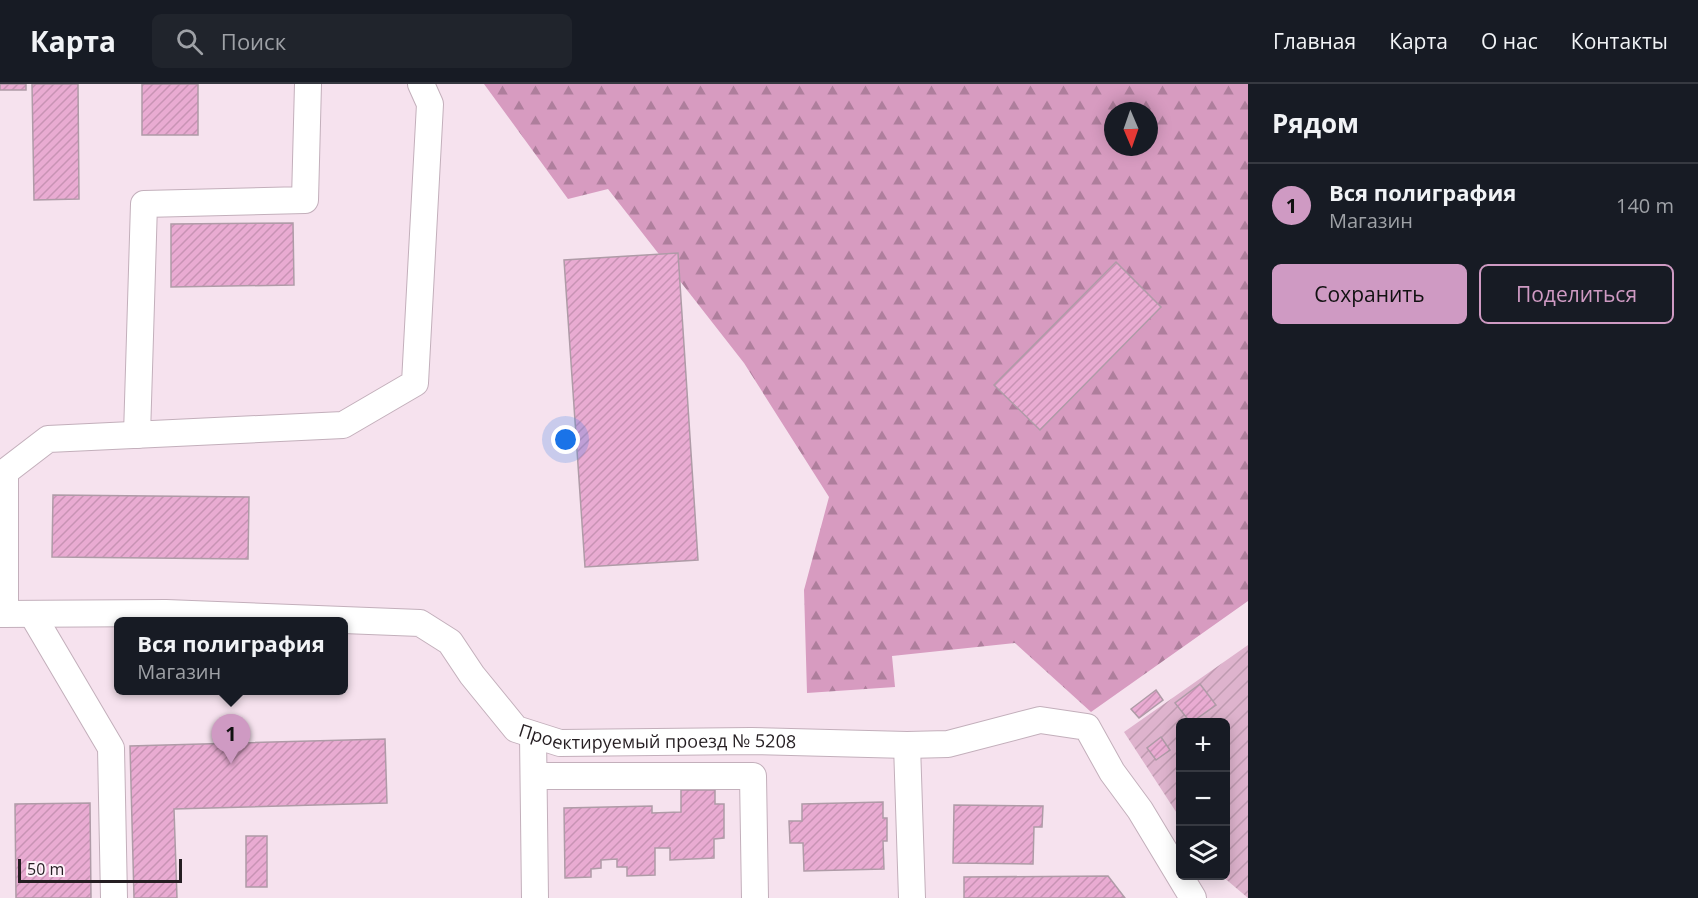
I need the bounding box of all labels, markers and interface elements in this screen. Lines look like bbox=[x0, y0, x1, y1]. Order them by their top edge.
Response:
search box bbox=[152, 14, 572, 68]
text: Карта bbox=[30, 22, 116, 60]
icon: search bbox=[173, 25, 206, 58]
text: Поиск bbox=[221, 26, 286, 56]
text: Главная bbox=[1273, 27, 1356, 55]
text: Карта bbox=[1389, 27, 1448, 55]
text: О нас bbox=[1481, 27, 1538, 55]
text: Контакты bbox=[1571, 27, 1668, 55]
north arrow bbox=[1104, 102, 1158, 156]
text: Рядом bbox=[1272, 105, 1359, 141]
text: Вся полиграфия bbox=[1329, 177, 1516, 207]
text: 1 bbox=[1286, 192, 1297, 219]
text: 140 m bbox=[1616, 192, 1674, 219]
text: Магазин bbox=[1329, 207, 1413, 234]
button: Сохранить bbox=[1272, 264, 1467, 324]
button: Поделиться bbox=[1479, 264, 1674, 324]
your location bbox=[551, 425, 580, 454]
popup bbox=[114, 617, 348, 695]
text: Вся полиграфия bbox=[137, 628, 325, 658]
text: Магазин bbox=[137, 658, 221, 685]
pin: 1 bbox=[212, 714, 250, 764]
street label: Проектируемый проезд № 5208 bbox=[516, 718, 796, 754]
map controls bbox=[1176, 718, 1230, 880]
button: + bbox=[1176, 718, 1230, 772]
button: − bbox=[1176, 772, 1230, 826]
button: layers bbox=[1176, 826, 1230, 880]
scale bar bbox=[18, 856, 182, 884]
text: 50 m bbox=[27, 858, 64, 880]

